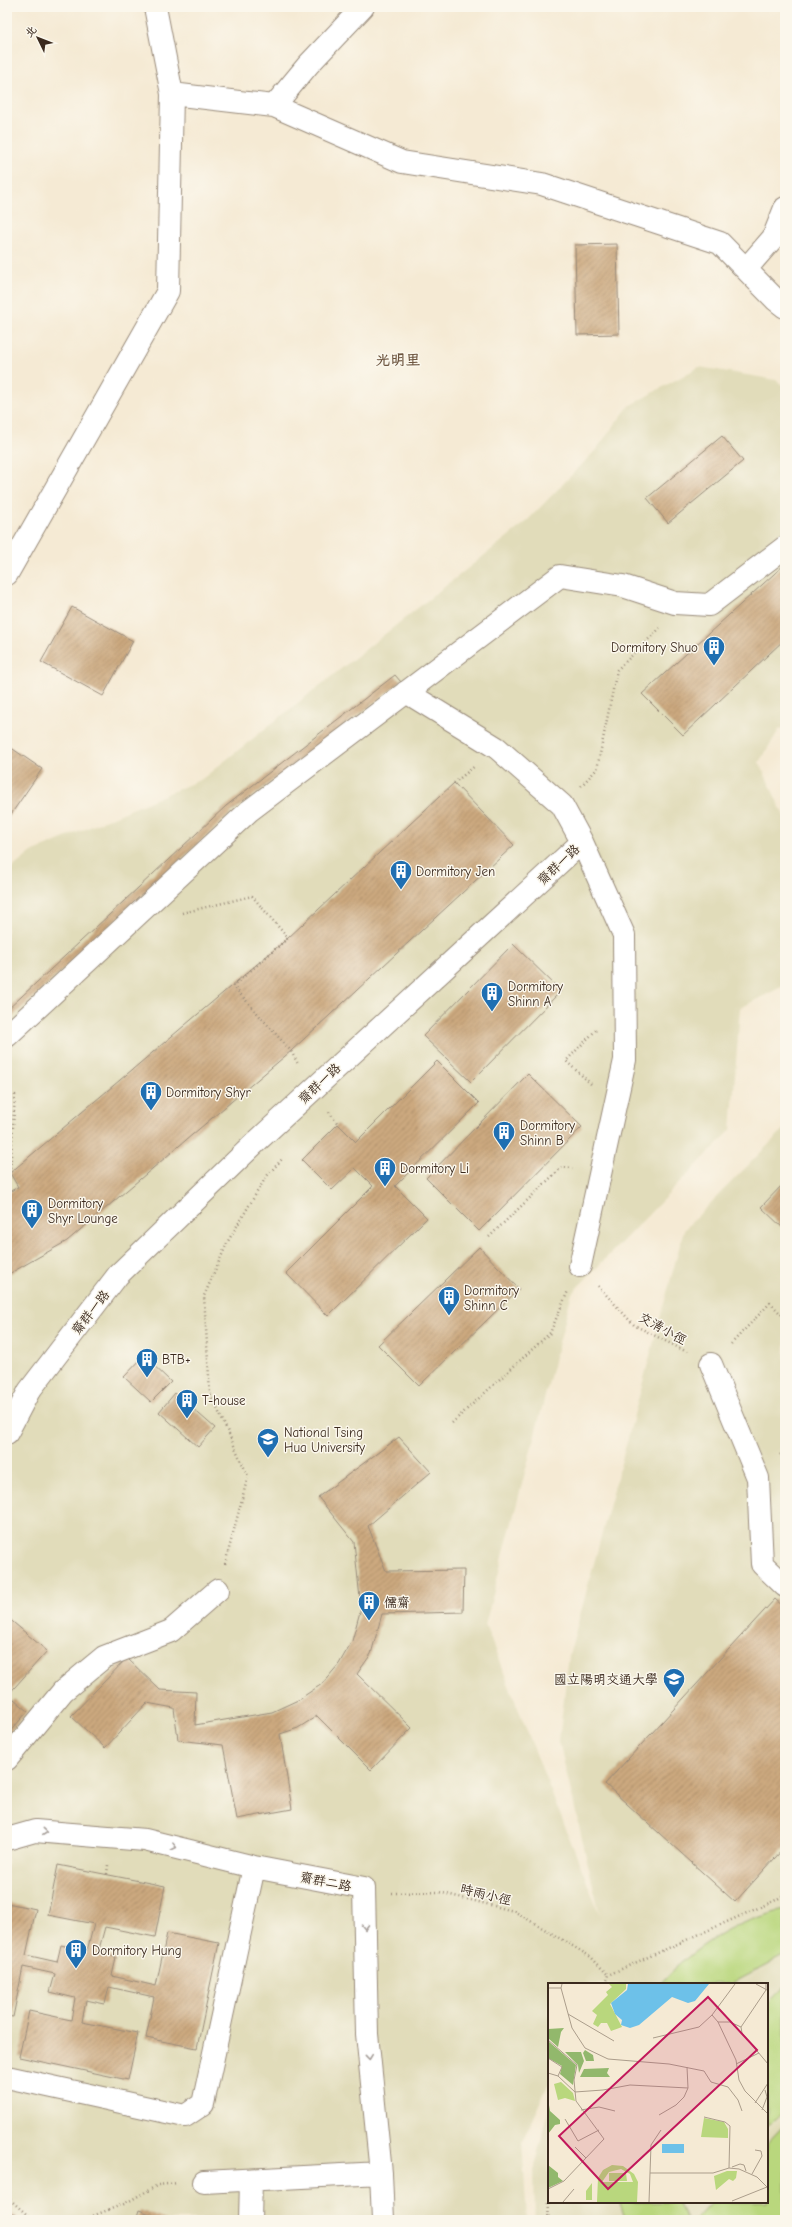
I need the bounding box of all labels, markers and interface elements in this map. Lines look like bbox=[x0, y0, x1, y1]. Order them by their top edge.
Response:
north arrow bbox=[18, 18, 58, 58]
text: 北 bbox=[23, 23, 40, 40]
district label: 光明里 bbox=[375, 351, 421, 369]
building icon: Dormitory Shuo bbox=[701, 634, 727, 667]
place label: Dormitory Shuo bbox=[611, 640, 698, 655]
street label: 齋群一路 bbox=[534, 841, 582, 888]
building icon: Dormitory Jen bbox=[388, 858, 414, 891]
place label: Dormitory Jen bbox=[416, 864, 495, 879]
place label: Dormitory Shinn A bbox=[508, 979, 563, 1009]
building icon: Dormitory Shinn A bbox=[479, 980, 505, 1013]
street label: 齋群一路 bbox=[295, 1060, 343, 1107]
building icon: Dormitory Shyr bbox=[138, 1079, 164, 1112]
place label: Dormitory Shyr bbox=[166, 1085, 251, 1100]
place label: Dormitory Shinn B bbox=[520, 1118, 575, 1148]
building icon: Dormitory Shinn B bbox=[491, 1119, 517, 1152]
building icon: Dormitory Li bbox=[372, 1155, 398, 1188]
place label: Dormitory Li bbox=[400, 1161, 469, 1176]
place label: Dormitory Shyr Lounge bbox=[48, 1196, 118, 1226]
building icon: Dormitory Shyr Lounge bbox=[19, 1197, 45, 1230]
place label: Dormitory Shinn C bbox=[464, 1283, 519, 1313]
building icon: Dormitory Shinn C bbox=[436, 1284, 462, 1317]
street label: 齋群一路 bbox=[68, 1287, 112, 1337]
street label: 交清小徑 bbox=[636, 1309, 689, 1348]
building icon: BTB+ bbox=[134, 1346, 160, 1379]
place label: BTB+ bbox=[162, 1352, 191, 1367]
building icon: T-house bbox=[174, 1387, 200, 1420]
place label: T-house bbox=[202, 1393, 246, 1408]
place label: National Tsing Hua University bbox=[284, 1425, 365, 1455]
school or university icon: National Tsing Hua University bbox=[255, 1426, 281, 1459]
building icon: 儒齋 bbox=[356, 1589, 382, 1622]
place label: 儒齋 bbox=[384, 1595, 410, 1610]
school or university icon: 國立陽明交通大學 bbox=[661, 1666, 687, 1699]
place label: 國立陽明交通大學 bbox=[554, 1672, 658, 1687]
one-way arrow bbox=[42, 1827, 48, 1836]
one-way arrow bbox=[171, 1843, 177, 1851]
street label: 齋群二路 bbox=[299, 1869, 353, 1894]
street label: 時雨小徑 bbox=[459, 1881, 513, 1908]
one-way arrow bbox=[361, 1924, 369, 1930]
building icon: Dormitory Hung bbox=[63, 1937, 89, 1970]
place label: Dormitory Hung bbox=[92, 1943, 182, 1958]
inset map bbox=[548, 1983, 768, 2203]
one-way arrow bbox=[365, 2054, 374, 2060]

